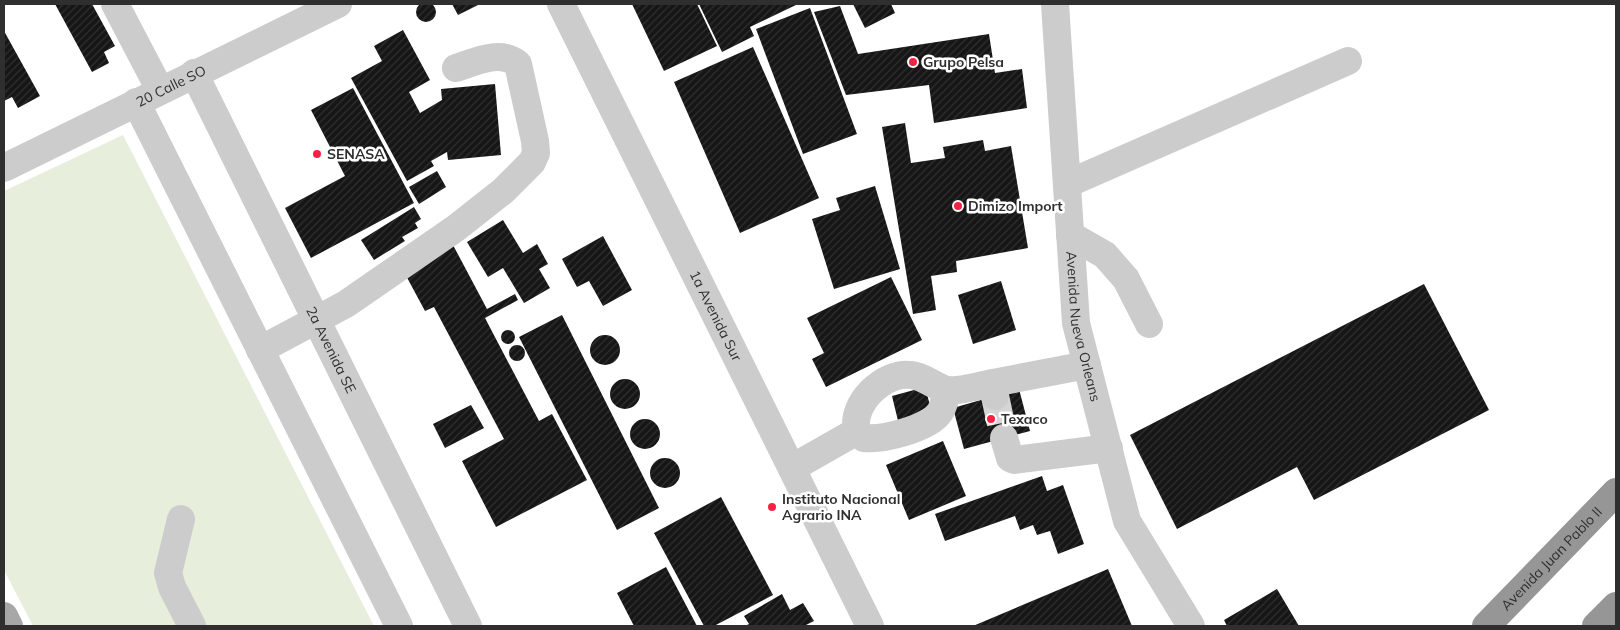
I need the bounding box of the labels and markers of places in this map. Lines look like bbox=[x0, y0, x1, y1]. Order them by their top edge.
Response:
place label: Grupo Pelsa bbox=[923, 53, 1004, 71]
marker: Grupo Pelsa bbox=[907, 56, 919, 68]
place label: SENASA bbox=[327, 145, 385, 163]
marker: SENASA bbox=[311, 148, 323, 160]
place label: Dimizo Import bbox=[968, 197, 1063, 215]
marker: Dimizo Import bbox=[952, 200, 964, 212]
place label: Texaco bbox=[1001, 410, 1048, 428]
marker: Texaco bbox=[985, 413, 997, 425]
place label: Instituto Nacional Agrario INA bbox=[782, 490, 900, 524]
marker: Instituto Nacional Agrario INA bbox=[766, 501, 778, 513]

